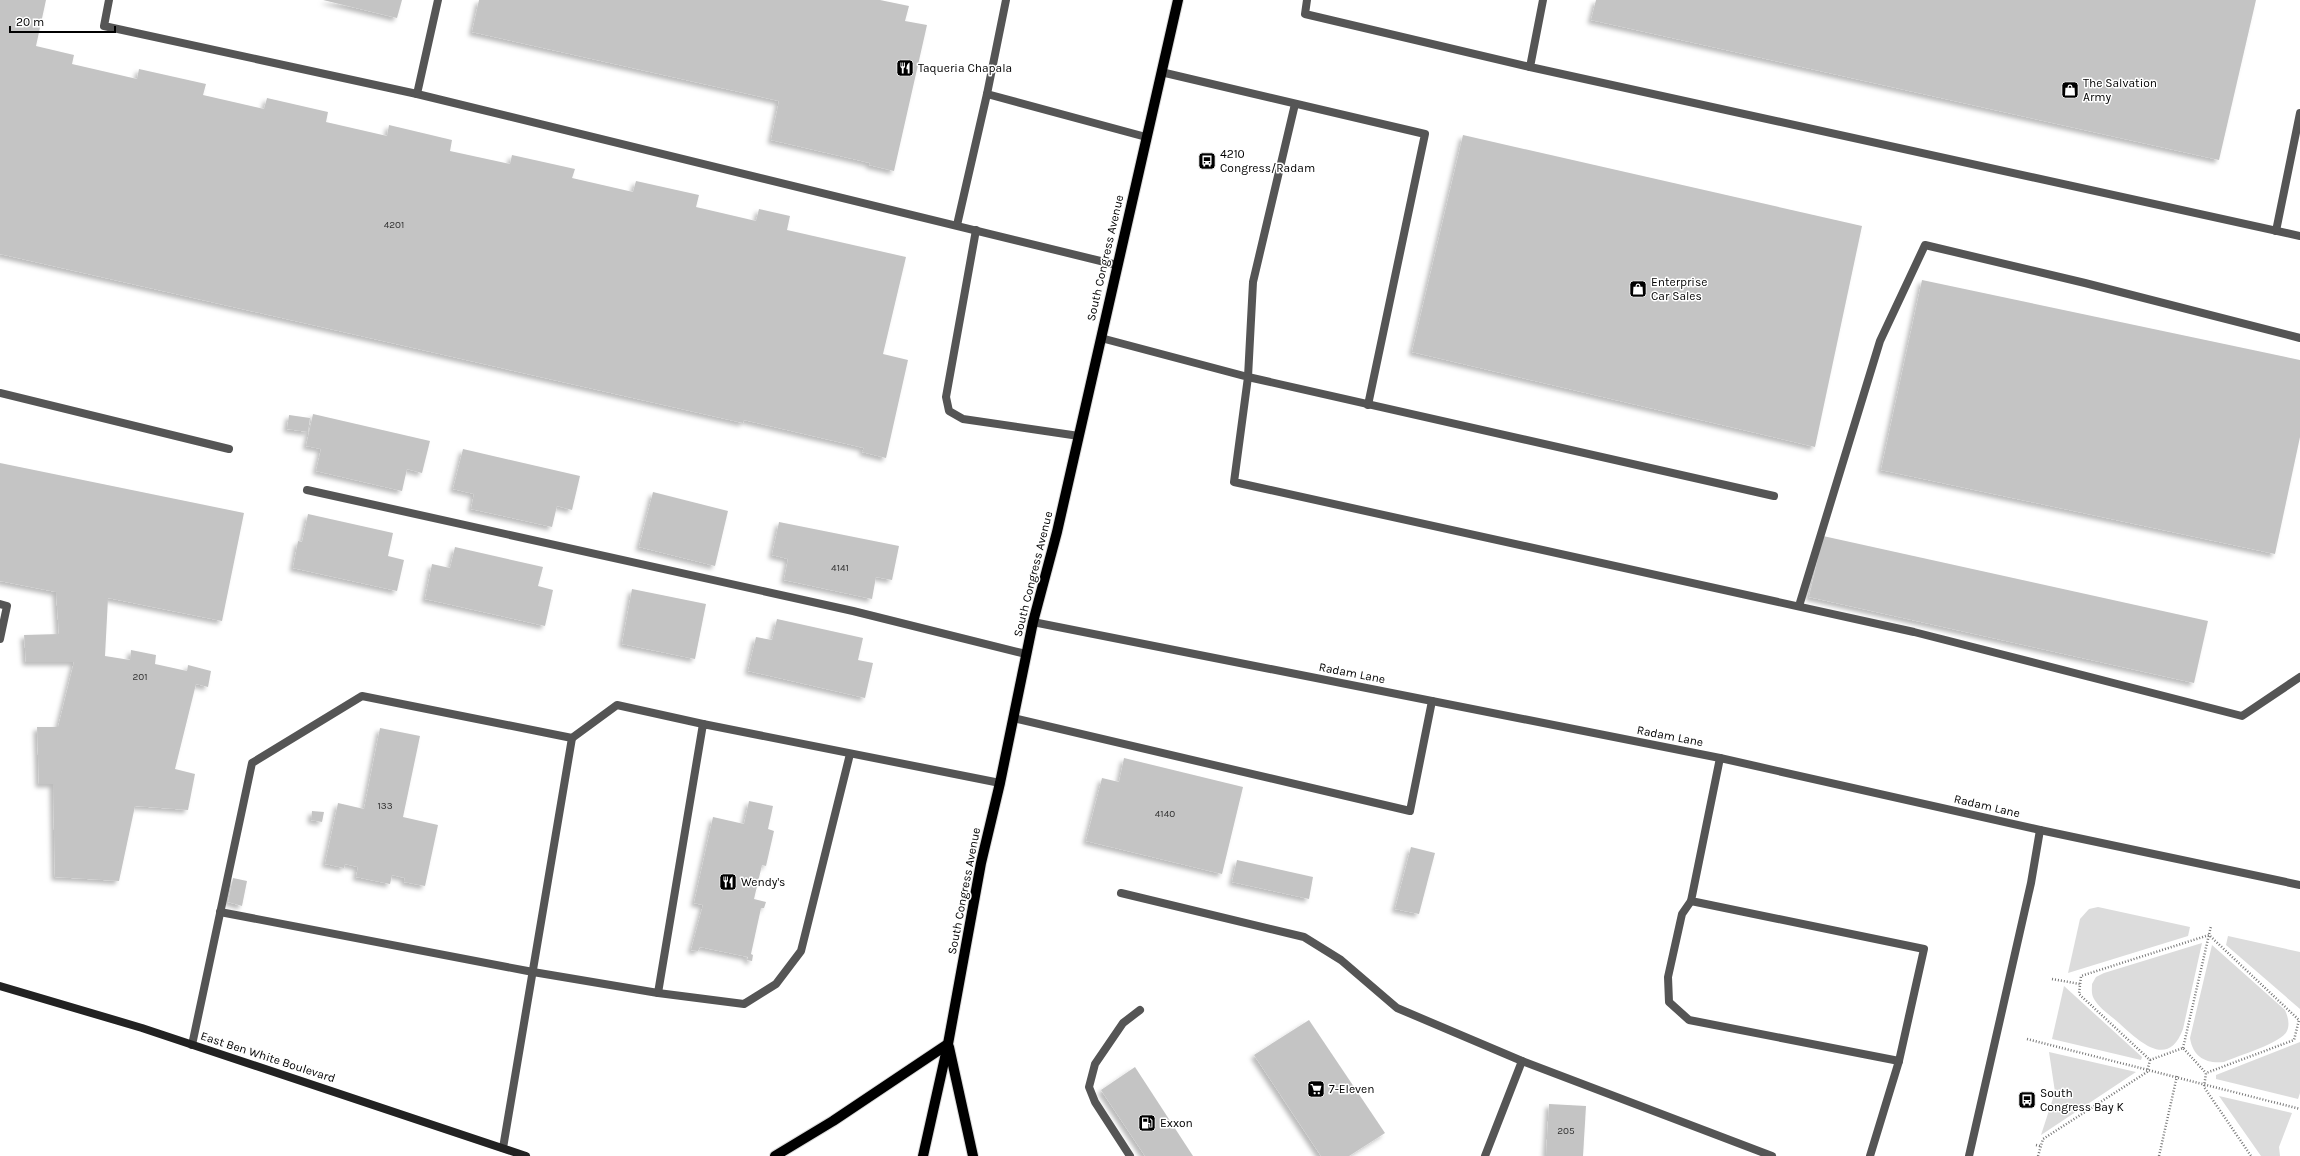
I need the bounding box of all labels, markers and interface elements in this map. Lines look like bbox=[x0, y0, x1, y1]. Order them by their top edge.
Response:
scale bar bbox=[10, 8, 115, 34]
text: 20 m bbox=[16, 15, 44, 29]
restaurant icon: Taqueria Chapala bbox=[895, 58, 915, 78]
place label: Taqueria Chapala bbox=[918, 61, 1012, 75]
place label: The Salvation Army bbox=[2083, 76, 2157, 104]
shop icon: The Salvation Army bbox=[2060, 80, 2080, 100]
place label: 4210 Congress/Radam bbox=[1220, 147, 1315, 175]
bus stop icon: 4210 Congress/Radam bbox=[1197, 151, 1217, 171]
street label: South Congress Avenue bbox=[1084, 194, 1126, 322]
house number: 4201 bbox=[384, 219, 404, 231]
place label: Enterprise Car Sales bbox=[1651, 275, 1707, 303]
shop icon: Enterprise Car Sales bbox=[1628, 279, 1648, 299]
street label: South Congress Avenue bbox=[1011, 510, 1055, 638]
house number: 4141 bbox=[831, 562, 849, 574]
street label: Radam Lane bbox=[1318, 660, 1386, 686]
house number: 201 bbox=[132, 671, 148, 683]
street label: Radam Lane bbox=[1636, 723, 1704, 749]
street label: Radam Lane bbox=[1953, 792, 2021, 820]
house number: 133 bbox=[377, 800, 393, 812]
house number: 4140 bbox=[1155, 808, 1175, 820]
street label: South Congress Avenue bbox=[945, 826, 983, 956]
restaurant icon: Wendy's bbox=[718, 872, 738, 892]
place label: Wendy's bbox=[741, 875, 785, 889]
street label: East Ben White Boulevard bbox=[199, 1029, 337, 1085]
supermarket icon: 7-Eleven bbox=[1306, 1079, 1326, 1099]
place label: 7-Eleven bbox=[1329, 1082, 1375, 1096]
place label: South Congress Bay K bbox=[2040, 1086, 2124, 1114]
bus stop icon: South Congress Bay K bbox=[2017, 1090, 2037, 1110]
fuel station icon: Exxon bbox=[1137, 1113, 1157, 1133]
place label: Exxon bbox=[1160, 1116, 1193, 1130]
house number: 205 bbox=[1557, 1125, 1575, 1137]

